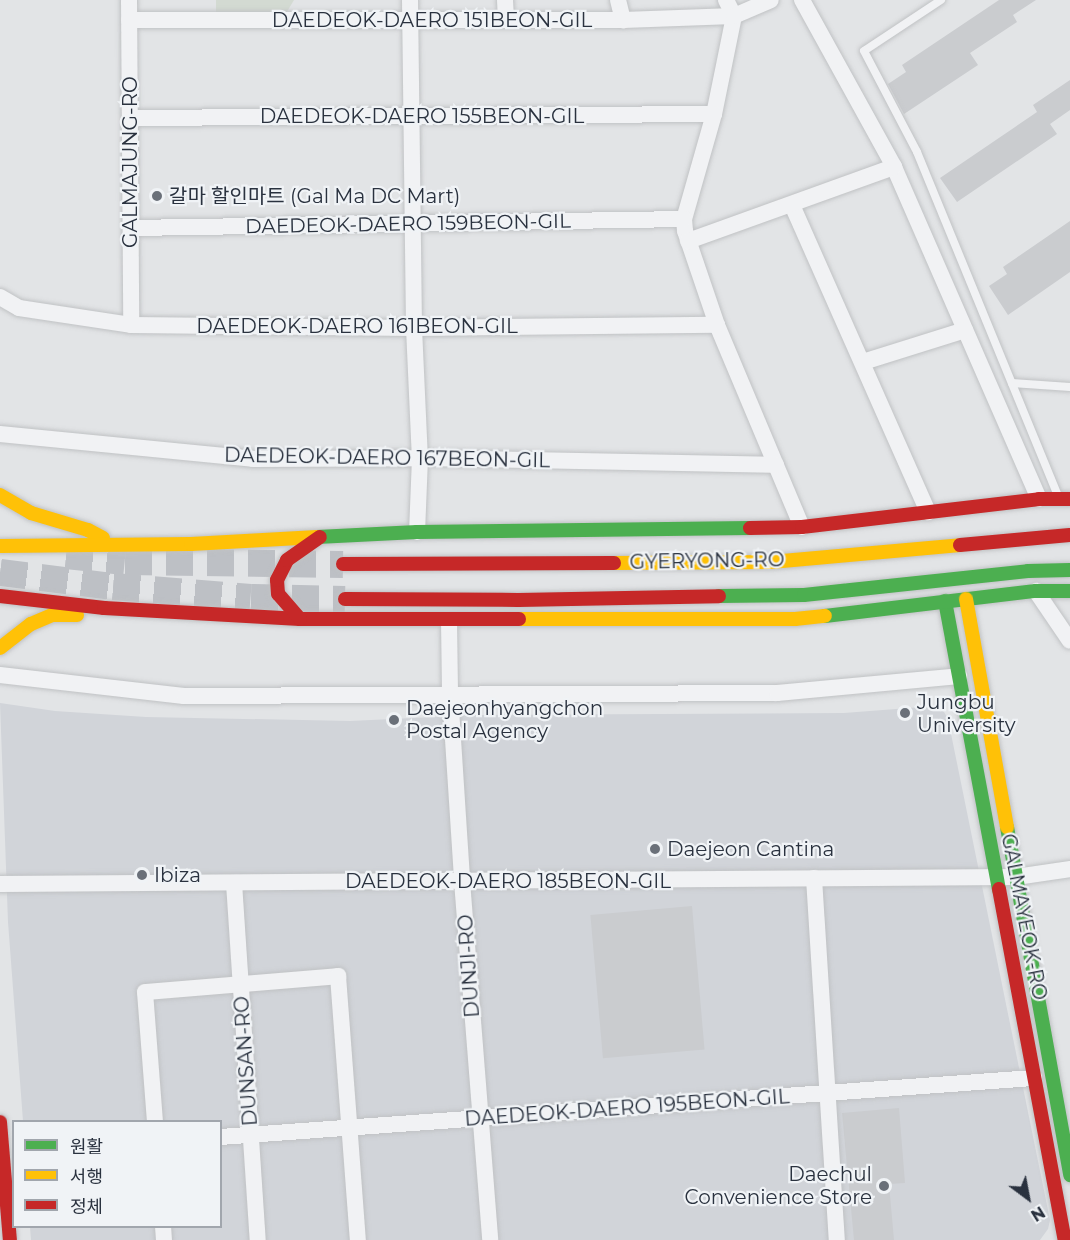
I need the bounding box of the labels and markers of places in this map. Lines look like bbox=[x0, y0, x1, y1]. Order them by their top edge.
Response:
place label: 갈마 할인마트 (Gal Ma DC Mart) bbox=[169, 184, 460, 208]
marker: 갈마 할인마트 (Gal Ma DC Mart) bbox=[150, 189, 164, 203]
place label: Jungbu University bbox=[917, 690, 1016, 737]
place label: Daejeonhyangchon Postal Agency bbox=[406, 696, 603, 743]
marker: Jungbu University bbox=[898, 706, 912, 720]
marker: Daejeonhyangchon Postal Agency bbox=[387, 713, 401, 727]
place label: Daejeon Cantina bbox=[667, 837, 834, 861]
marker: Daejeon Cantina bbox=[648, 842, 662, 856]
place label: Ibiza bbox=[154, 863, 201, 887]
marker: Ibiza bbox=[135, 868, 149, 882]
place label: Daechul Convenience Store bbox=[684, 1162, 872, 1209]
marker: Daechul Convenience Store bbox=[877, 1179, 891, 1193]

